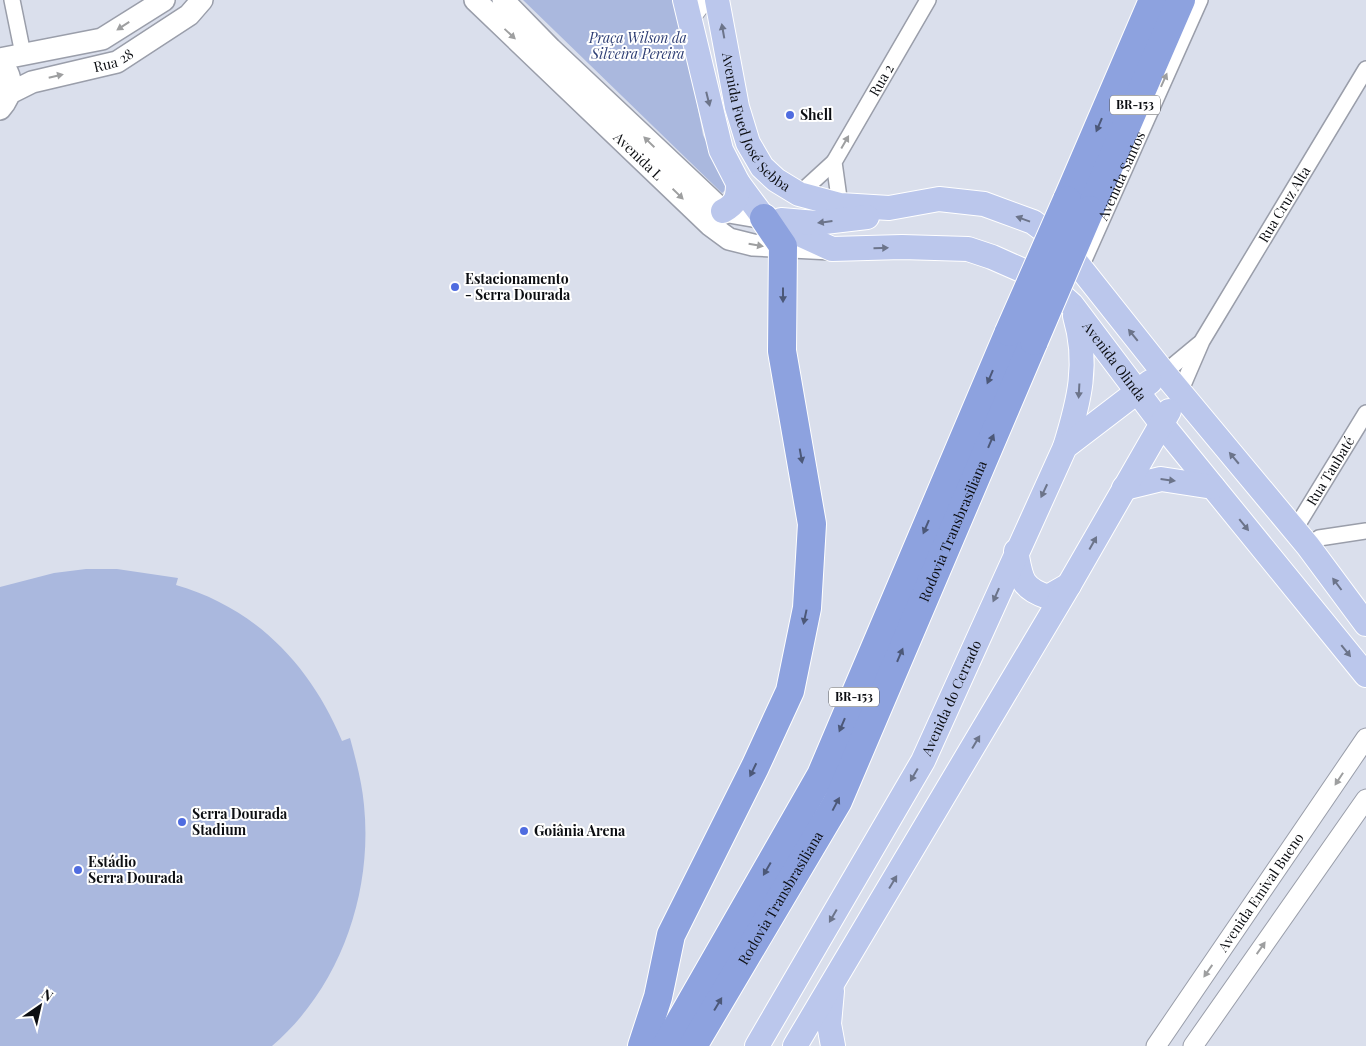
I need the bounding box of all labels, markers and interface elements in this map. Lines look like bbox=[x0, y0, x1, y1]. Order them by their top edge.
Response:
one-way arrow bbox=[116, 22, 129, 31]
one-way arrow bbox=[719, 24, 727, 39]
one-way arrow bbox=[504, 28, 516, 40]
park label: Praça Wilson da Silveira Pereira bbox=[588, 28, 687, 63]
street label: Rua 28 bbox=[92, 44, 137, 76]
street label: Avenida Fued José Sebba bbox=[718, 50, 794, 195]
street label: Rua 2 bbox=[864, 60, 898, 100]
one-way arrow bbox=[48, 72, 63, 80]
one-way arrow bbox=[1160, 73, 1168, 87]
one-way arrow bbox=[704, 91, 712, 106]
road number: BR-153 bbox=[1110, 96, 1160, 114]
place label: Shell bbox=[800, 105, 833, 124]
marker: Shell bbox=[784, 109, 796, 121]
one-way arrow bbox=[1094, 118, 1102, 132]
street label: Avenida L bbox=[609, 127, 667, 184]
street label: Avenida Santos bbox=[1093, 128, 1149, 224]
one-way arrow bbox=[643, 136, 655, 148]
one-way arrow bbox=[841, 136, 850, 149]
street label: Rua Cruz Alta bbox=[1254, 162, 1314, 246]
one-way arrow bbox=[672, 188, 684, 200]
one-way arrow bbox=[1015, 215, 1030, 223]
one-way arrow bbox=[817, 218, 833, 226]
one-way arrow bbox=[748, 241, 764, 249]
one-way arrow bbox=[873, 243, 889, 251]
place label: Estacionamento - Serra Dourada bbox=[465, 269, 571, 304]
marker: Estacionamento - Serra Dourada bbox=[449, 281, 461, 293]
one-way arrow bbox=[779, 287, 787, 303]
street label: Avenida Olinda bbox=[1078, 316, 1151, 405]
one-way arrow bbox=[1128, 329, 1139, 342]
one-way arrow bbox=[985, 370, 993, 384]
one-way arrow bbox=[1075, 383, 1083, 399]
street label: Rua Taubaté bbox=[1302, 433, 1358, 509]
one-way arrow bbox=[988, 434, 996, 448]
one-way arrow bbox=[797, 448, 805, 464]
one-way arrow bbox=[1229, 452, 1240, 465]
street label: Rodovia Transbrasiliana bbox=[914, 457, 991, 605]
one-way arrow bbox=[1160, 476, 1176, 484]
one-way arrow bbox=[1040, 484, 1048, 498]
one-way arrow bbox=[1238, 518, 1249, 531]
one-way arrow bbox=[922, 520, 930, 534]
one-way arrow bbox=[1089, 536, 1098, 549]
one-way arrow bbox=[1332, 577, 1342, 591]
one-way arrow bbox=[992, 588, 1000, 602]
one-way arrow bbox=[801, 610, 809, 625]
street label: Avenida do Cerrado bbox=[916, 637, 986, 759]
one-way arrow bbox=[1341, 644, 1352, 657]
one-way arrow bbox=[897, 648, 905, 662]
road number: BR-153 bbox=[829, 688, 879, 706]
one-way arrow bbox=[838, 718, 846, 732]
one-way arrow bbox=[972, 736, 981, 749]
one-way arrow bbox=[749, 763, 757, 777]
one-way arrow bbox=[910, 769, 919, 782]
one-way arrow bbox=[1334, 772, 1344, 786]
one-way arrow bbox=[832, 796, 840, 811]
place label: Serra Dourada Stadium bbox=[192, 804, 288, 839]
marker: Serra Dourada Stadium bbox=[176, 816, 188, 828]
place label: Goiânia Arena bbox=[534, 821, 626, 840]
marker: Goiânia Arena bbox=[518, 825, 530, 837]
street label: Rodovia Transbrasiliana bbox=[733, 828, 827, 968]
street label: Avenida Emival Bueno bbox=[1213, 829, 1308, 956]
place label: Estádio Serra Dourada bbox=[88, 852, 184, 887]
one-way arrow bbox=[763, 862, 772, 875]
marker: Estádio Serra Dourada bbox=[72, 864, 84, 876]
one-way arrow bbox=[889, 875, 898, 888]
one-way arrow bbox=[829, 909, 838, 922]
one-way arrow bbox=[1256, 942, 1266, 955]
one-way arrow bbox=[1203, 964, 1213, 978]
north arrow bbox=[15, 981, 65, 1031]
text: N bbox=[38, 984, 57, 1006]
one-way arrow bbox=[713, 997, 722, 1011]

